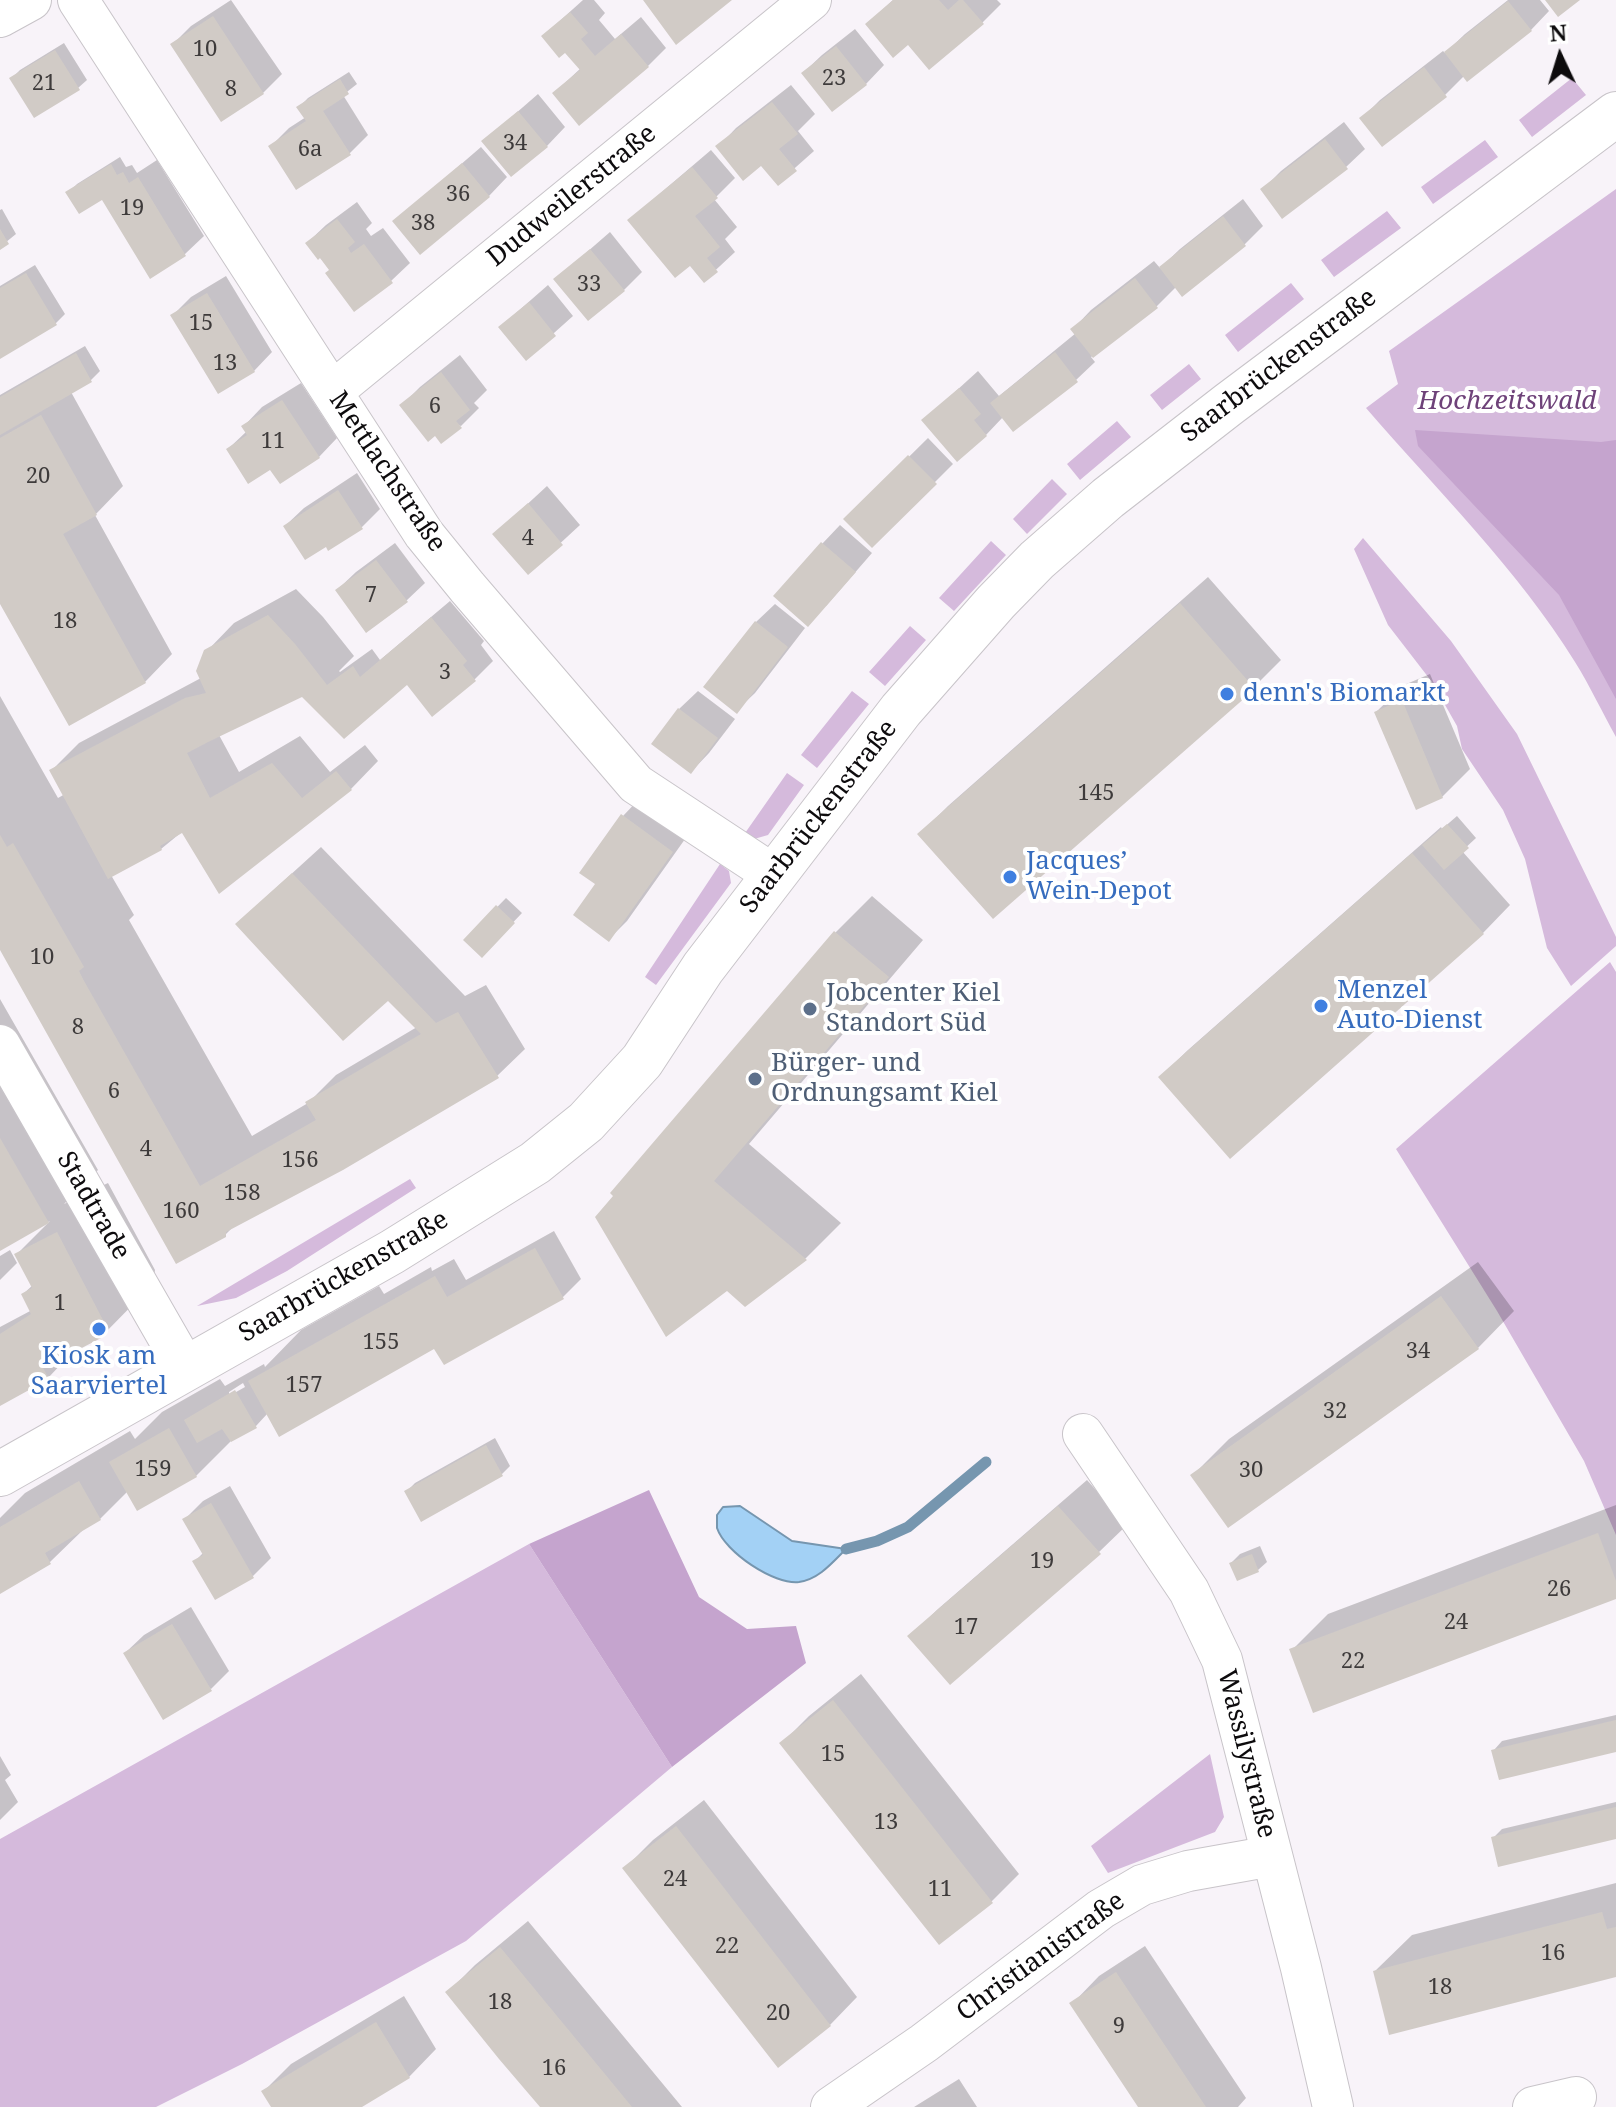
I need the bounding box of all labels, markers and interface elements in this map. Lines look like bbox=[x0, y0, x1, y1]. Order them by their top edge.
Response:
north arrow bbox=[1520, 16, 1600, 96]
text: N bbox=[1549, 16, 1568, 48]
house number: 10 bbox=[193, 37, 217, 63]
house number: 23 bbox=[822, 66, 846, 92]
house number: 21 bbox=[32, 71, 56, 97]
house number: 8 bbox=[225, 77, 237, 103]
street label: Dudweilerstraße bbox=[481, 118, 663, 274]
house number: 34 bbox=[503, 131, 527, 157]
house number: 6a bbox=[298, 137, 322, 163]
house number: 36 bbox=[446, 182, 470, 208]
house number: 19 bbox=[120, 196, 144, 222]
house number: 38 bbox=[411, 211, 435, 237]
house number: 33 bbox=[577, 272, 601, 298]
street label: Saarbrückenstraße bbox=[1175, 282, 1383, 450]
house number: 15 bbox=[189, 311, 213, 337]
house number: 13 bbox=[213, 351, 237, 377]
street label: Mettlachstraße bbox=[322, 386, 452, 558]
park label: Hochzeitswald bbox=[1418, 386, 1596, 418]
house number: 6 bbox=[429, 394, 441, 420]
house number: 11 bbox=[261, 429, 285, 455]
house number: 20 bbox=[26, 464, 50, 490]
house number: 4 bbox=[522, 526, 534, 552]
house number: 7 bbox=[365, 583, 377, 609]
house number: 18 bbox=[53, 609, 77, 635]
house number: 3 bbox=[439, 660, 451, 686]
place label: denn's Biomarkt bbox=[1243, 678, 1446, 710]
marker: denn's Biomarkt bbox=[1218, 685, 1236, 703]
street label: Saarbrückenstraße bbox=[734, 714, 904, 920]
house number: 145 bbox=[1078, 781, 1114, 807]
place label: Jacques’ Wein-Depot bbox=[1026, 846, 1172, 908]
marker: Jacques’ Wein-Depot bbox=[1001, 868, 1019, 886]
house number: 10 bbox=[30, 945, 54, 971]
place label: Menzel Auto-Dienst bbox=[1337, 975, 1482, 1036]
place label: Jobcenter Kiel Standort Süd bbox=[826, 978, 1000, 1040]
marker: Menzel Auto-Dienst bbox=[1312, 997, 1330, 1015]
marker: Jobcenter Kiel Standort Süd bbox=[801, 1000, 819, 1018]
house number: 8 bbox=[72, 1015, 84, 1041]
place label: Bürger- und Ordnungsamt Kiel bbox=[771, 1048, 998, 1110]
marker: Bürger- und Ordnungsamt Kiel bbox=[746, 1070, 764, 1088]
house number: 6 bbox=[108, 1079, 120, 1105]
house number: 4 bbox=[140, 1137, 152, 1163]
street label: Stadtrade bbox=[50, 1147, 136, 1265]
house number: 156 bbox=[282, 1148, 318, 1174]
house number: 158 bbox=[224, 1181, 260, 1207]
house number: 160 bbox=[163, 1199, 199, 1225]
street label: Saarbrückenstraße bbox=[234, 1204, 454, 1350]
house number: 1 bbox=[54, 1291, 66, 1317]
marker: Kiosk am Saarviertel bbox=[90, 1320, 108, 1338]
house number: 155 bbox=[363, 1330, 399, 1356]
house number: 34 bbox=[1406, 1339, 1430, 1365]
place label: Kiosk am Saarviertel bbox=[31, 1341, 167, 1402]
house number: 157 bbox=[286, 1373, 322, 1399]
house number: 32 bbox=[1323, 1399, 1347, 1425]
house number: 159 bbox=[135, 1457, 171, 1483]
house number: 30 bbox=[1239, 1458, 1263, 1484]
house number: 19 bbox=[1030, 1549, 1054, 1575]
house number: 26 bbox=[1547, 1577, 1571, 1603]
house number: 24 bbox=[1444, 1610, 1468, 1636]
house number: 17 bbox=[954, 1615, 978, 1641]
house number: 22 bbox=[1341, 1649, 1365, 1675]
street label: Wassilystraße bbox=[1210, 1667, 1282, 1841]
house number: 15 bbox=[821, 1742, 845, 1768]
house number: 13 bbox=[874, 1810, 898, 1836]
house number: 24 bbox=[663, 1867, 687, 1893]
house number: 11 bbox=[928, 1877, 952, 1903]
street label: Christianistraße bbox=[951, 1886, 1131, 2028]
house number: 22 bbox=[715, 1934, 739, 1960]
house number: 16 bbox=[1541, 1941, 1565, 1967]
house number: 18 bbox=[1428, 1975, 1452, 2001]
house number: 18 bbox=[488, 1990, 512, 2016]
house number: 20 bbox=[766, 2001, 790, 2027]
house number: 9 bbox=[1113, 2014, 1125, 2040]
house number: 16 bbox=[542, 2056, 566, 2082]

